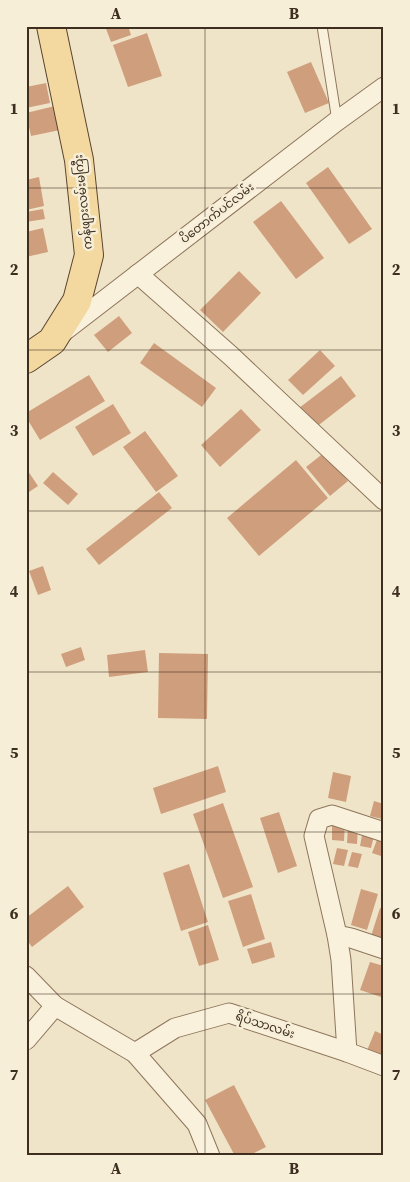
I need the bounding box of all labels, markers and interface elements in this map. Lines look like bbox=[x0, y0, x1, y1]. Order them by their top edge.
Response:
text: A bbox=[111, 2, 122, 24]
text: B bbox=[289, 2, 300, 24]
text: 1 bbox=[10, 97, 18, 119]
text: 1 bbox=[392, 97, 400, 119]
street label: ကန်ဖျားလမ်းမကြီး bbox=[69, 154, 98, 250]
street label: ပိတောက်ပင်လမ်း bbox=[176, 178, 257, 247]
text: 2 bbox=[10, 258, 19, 280]
text: 2 bbox=[392, 258, 401, 280]
text: 3 bbox=[10, 419, 19, 441]
text: 3 bbox=[392, 419, 401, 441]
text: 4 bbox=[10, 580, 19, 602]
text: 4 bbox=[392, 580, 401, 602]
text: 5 bbox=[10, 741, 19, 763]
text: 5 bbox=[392, 741, 401, 763]
text: 6 bbox=[10, 902, 19, 924]
text: 6 bbox=[392, 902, 401, 924]
street label: ရိပ်သာလမ်း bbox=[233, 1007, 297, 1044]
text: 7 bbox=[10, 1063, 19, 1085]
text: 7 bbox=[392, 1063, 401, 1085]
text: A bbox=[111, 1157, 122, 1179]
text: B bbox=[289, 1157, 300, 1179]

